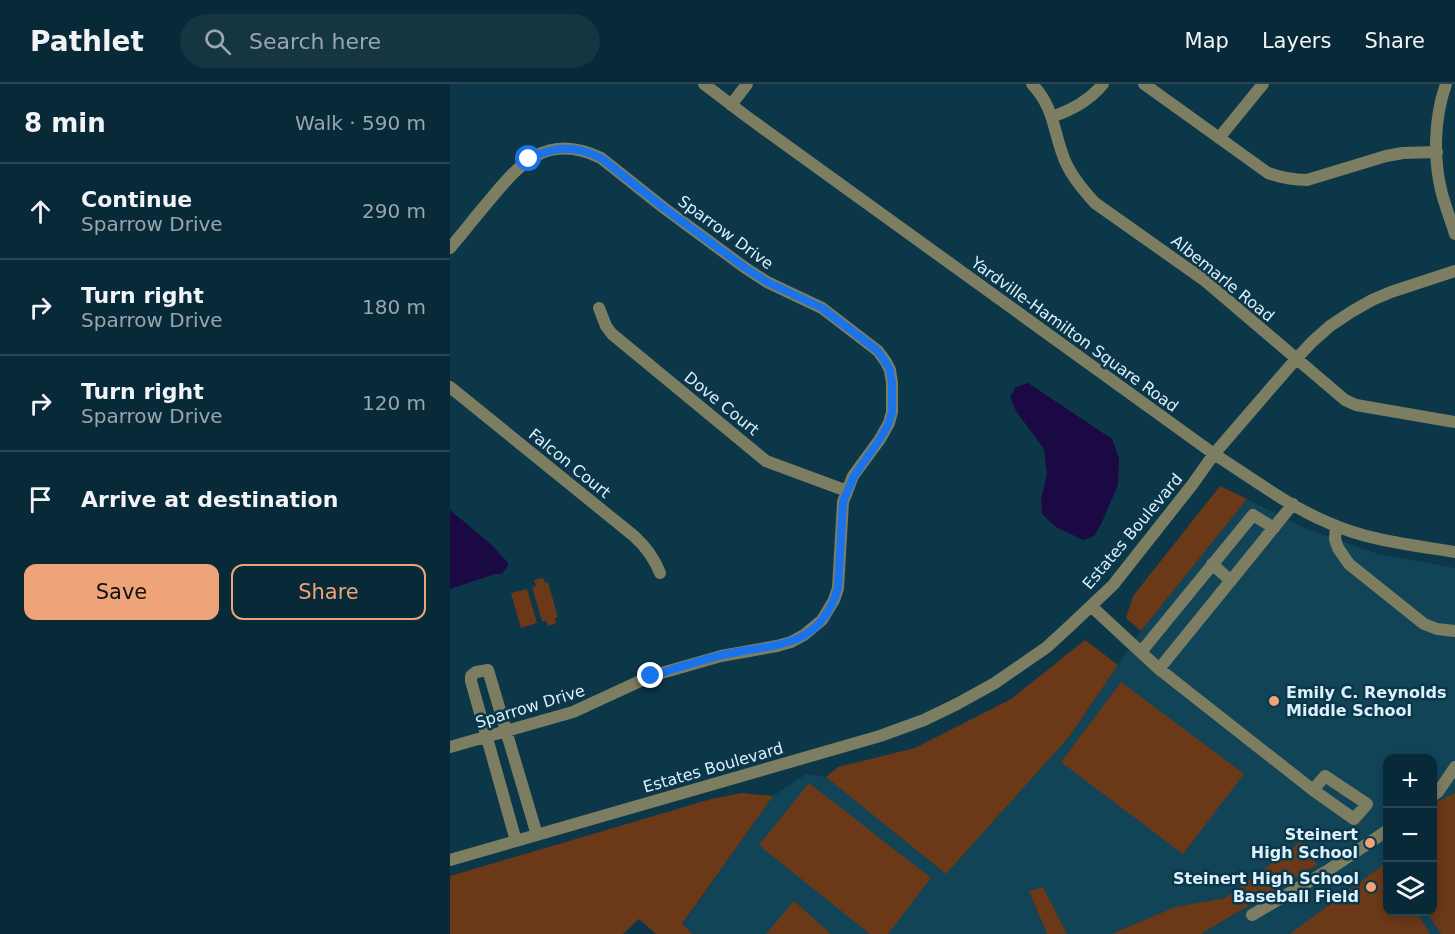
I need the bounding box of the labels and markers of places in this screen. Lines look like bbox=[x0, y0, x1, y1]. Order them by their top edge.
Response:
place label: Emily C. Reynolds Middle School bbox=[1286, 683, 1446, 720]
marker: Emily C. Reynolds Middle School bbox=[1267, 694, 1281, 708]
place label: Steinert High School bbox=[1251, 825, 1358, 862]
marker: Steinert High School bbox=[1363, 836, 1377, 850]
place label: Steinert High School Baseball Field bbox=[1173, 869, 1359, 906]
marker: Steinert High School Baseball Field bbox=[1364, 880, 1378, 894]

